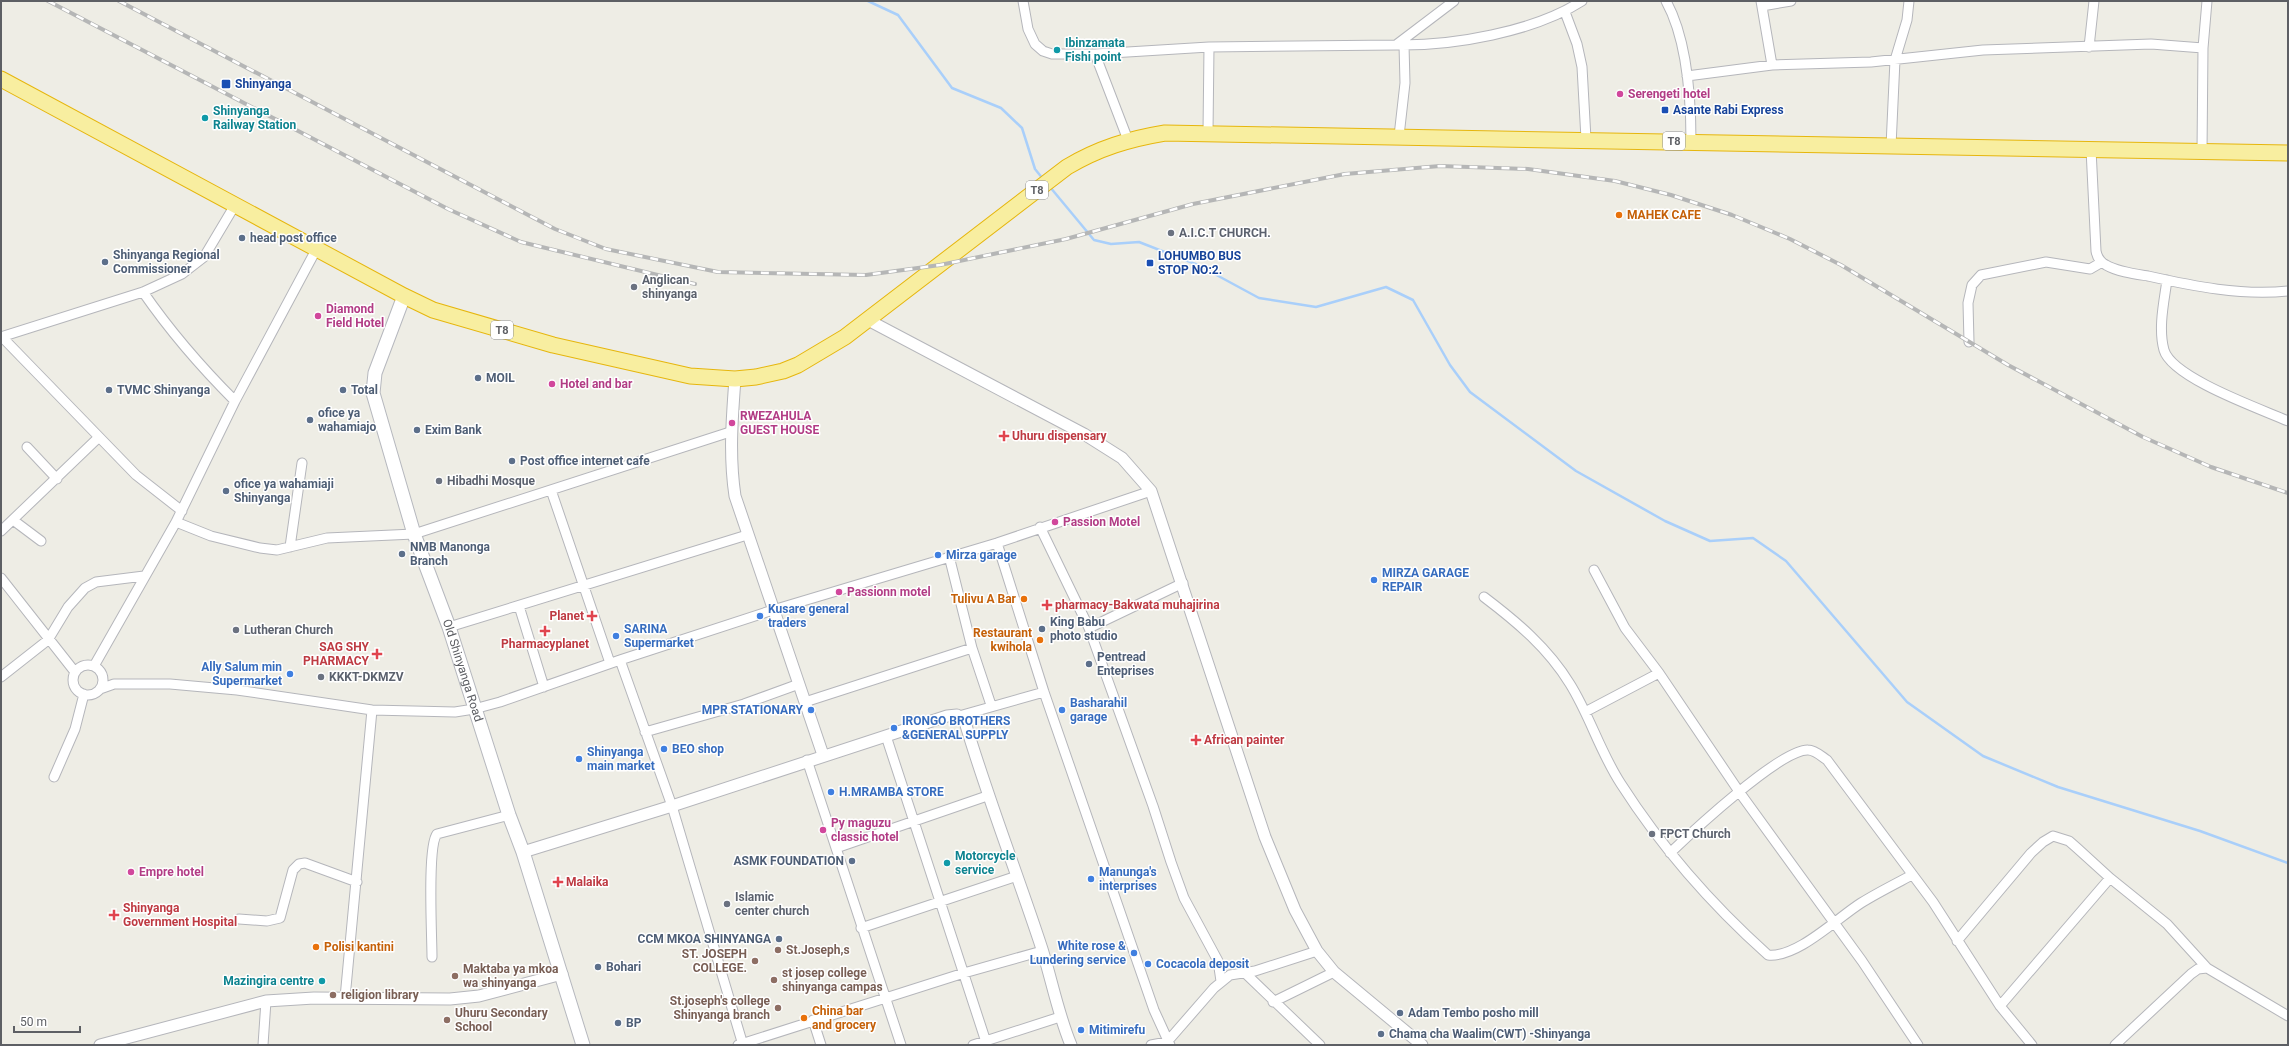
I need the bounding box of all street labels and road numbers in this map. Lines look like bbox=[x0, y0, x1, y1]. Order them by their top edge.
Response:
road number: T8 bbox=[1663, 132, 1685, 150]
road number: T8 bbox=[1026, 181, 1048, 199]
road number: T8 bbox=[491, 321, 513, 339]
street label: Old Shinyanga Road bbox=[440, 617, 486, 723]

